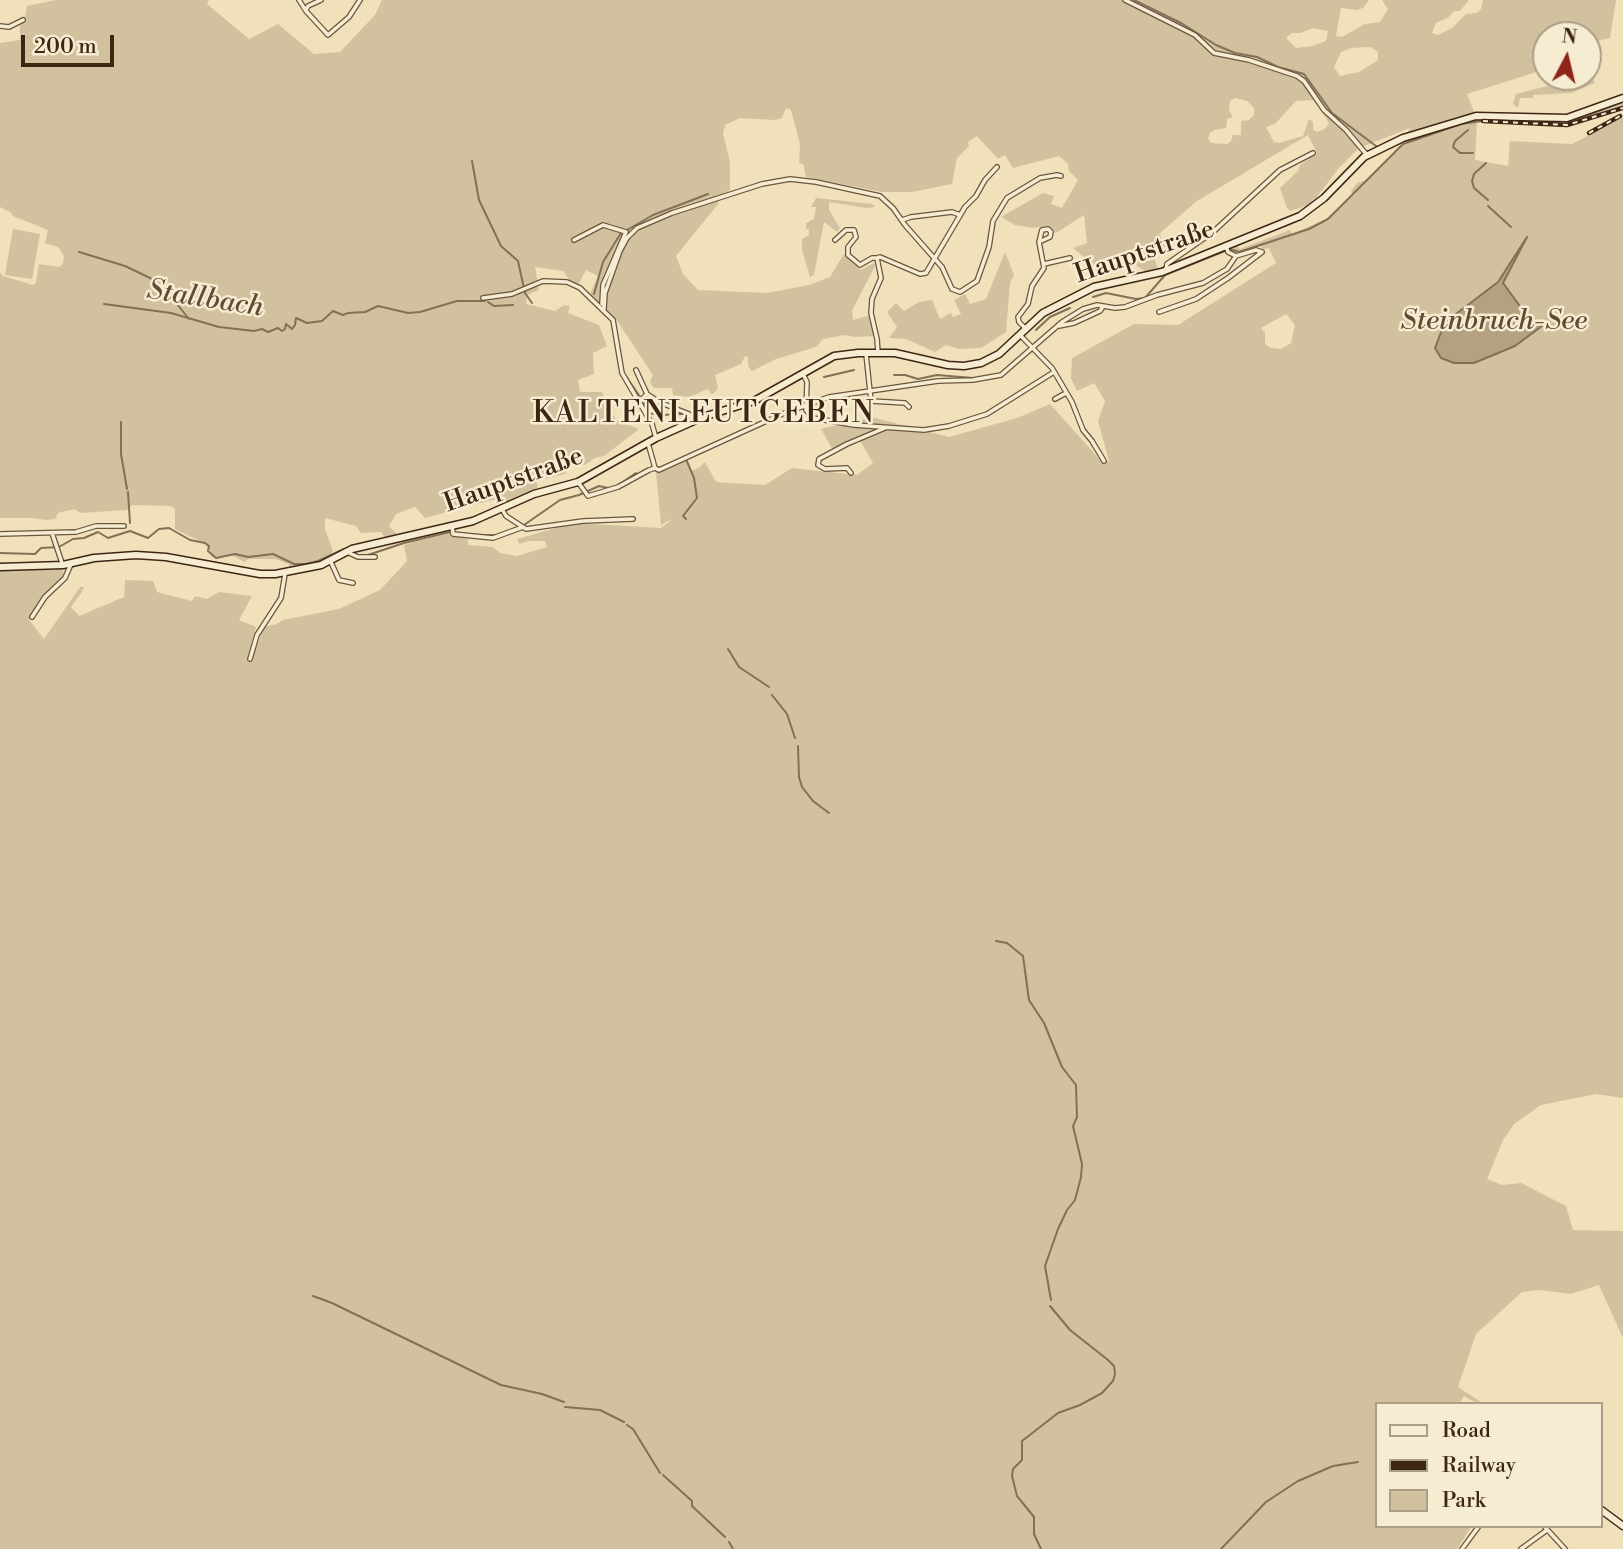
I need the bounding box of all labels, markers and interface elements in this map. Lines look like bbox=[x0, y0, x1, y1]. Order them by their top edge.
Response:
scale bar bbox=[24, 21, 117, 65]
north arrow bbox=[1532, 21, 1602, 91]
text: N bbox=[1560, 24, 1578, 50]
text: 200 m bbox=[34, 34, 97, 60]
street label: Hauptstraße bbox=[1071, 215, 1219, 291]
water label: Stallbach bbox=[145, 274, 265, 326]
water label: Steinbruch-See bbox=[1401, 305, 1587, 339]
district label: KALTENLEUTGEBEN bbox=[534, 397, 874, 433]
street label: Hauptstraße bbox=[440, 441, 588, 521]
legend bbox=[1374, 1402, 1602, 1528]
text: Road bbox=[1442, 1418, 1491, 1444]
text: Railway bbox=[1442, 1453, 1516, 1479]
text: Park bbox=[1442, 1488, 1486, 1514]

